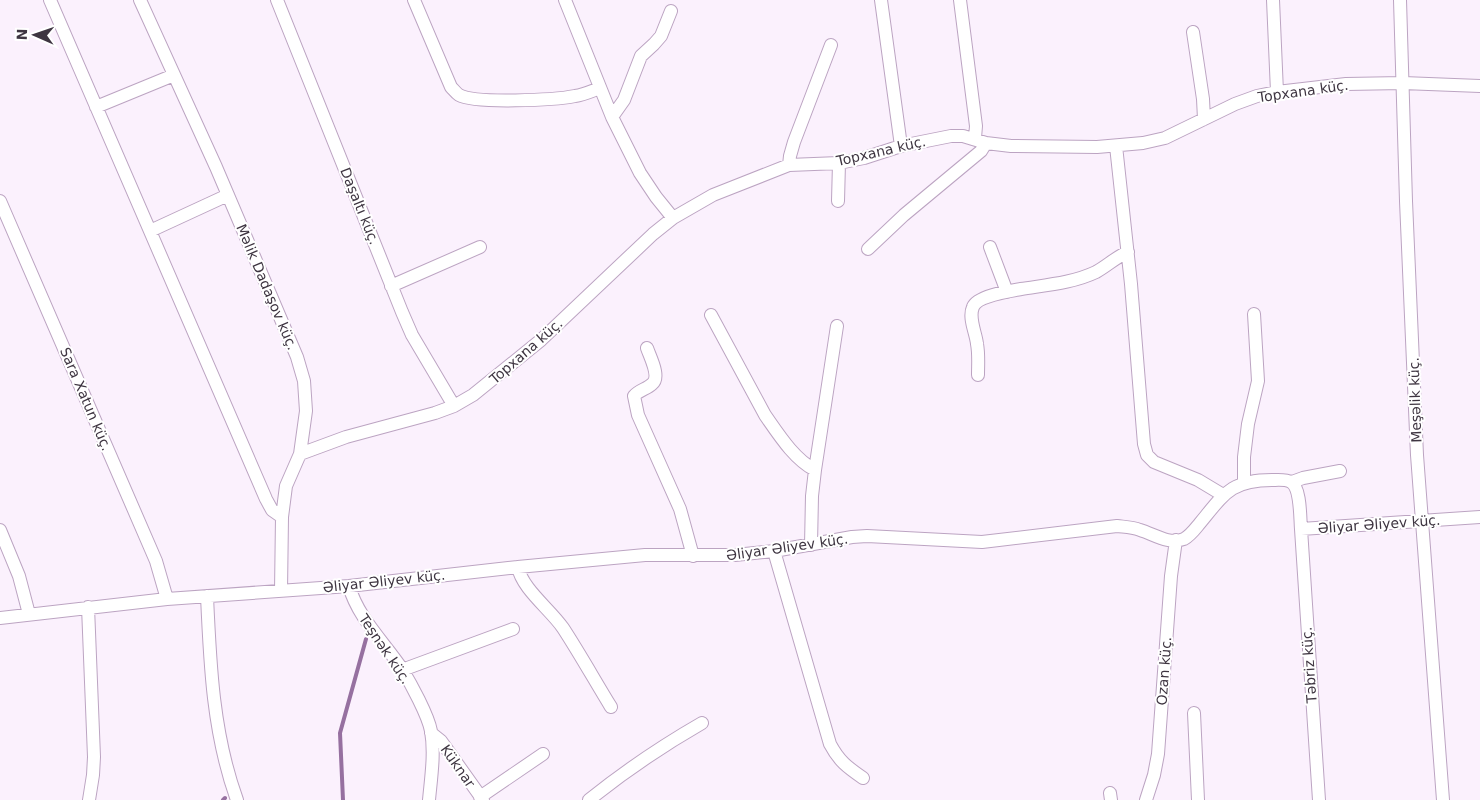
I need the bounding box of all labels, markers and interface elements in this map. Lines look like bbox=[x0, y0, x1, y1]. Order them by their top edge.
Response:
north arrow bbox=[10, 10, 60, 60]
text: N bbox=[14, 28, 30, 41]
street label: Topxana küç. bbox=[1256, 77, 1349, 105]
street label: Topxana küç. bbox=[834, 133, 927, 169]
street label: Daşaltı küç. bbox=[337, 165, 383, 247]
street label: Məlik Dadaşov küç. bbox=[233, 222, 301, 352]
street label: Topxana küç. bbox=[486, 315, 566, 388]
street label: Sara Xatun küç. bbox=[57, 345, 115, 453]
street label: Meşəlik küç. bbox=[1406, 357, 1424, 443]
street label: Əliyar Əliyev küç. bbox=[1317, 512, 1441, 536]
street label: Əliyar Əliyev küç. bbox=[725, 531, 849, 563]
street label: Əliyar Əliyev küç. bbox=[322, 567, 446, 595]
street label: Teşnək küç. bbox=[355, 610, 414, 687]
street label: Təbriz küç. bbox=[1298, 626, 1320, 705]
street label: Ozan küç. bbox=[1154, 636, 1174, 706]
street label: Küknar bbox=[437, 741, 479, 791]

